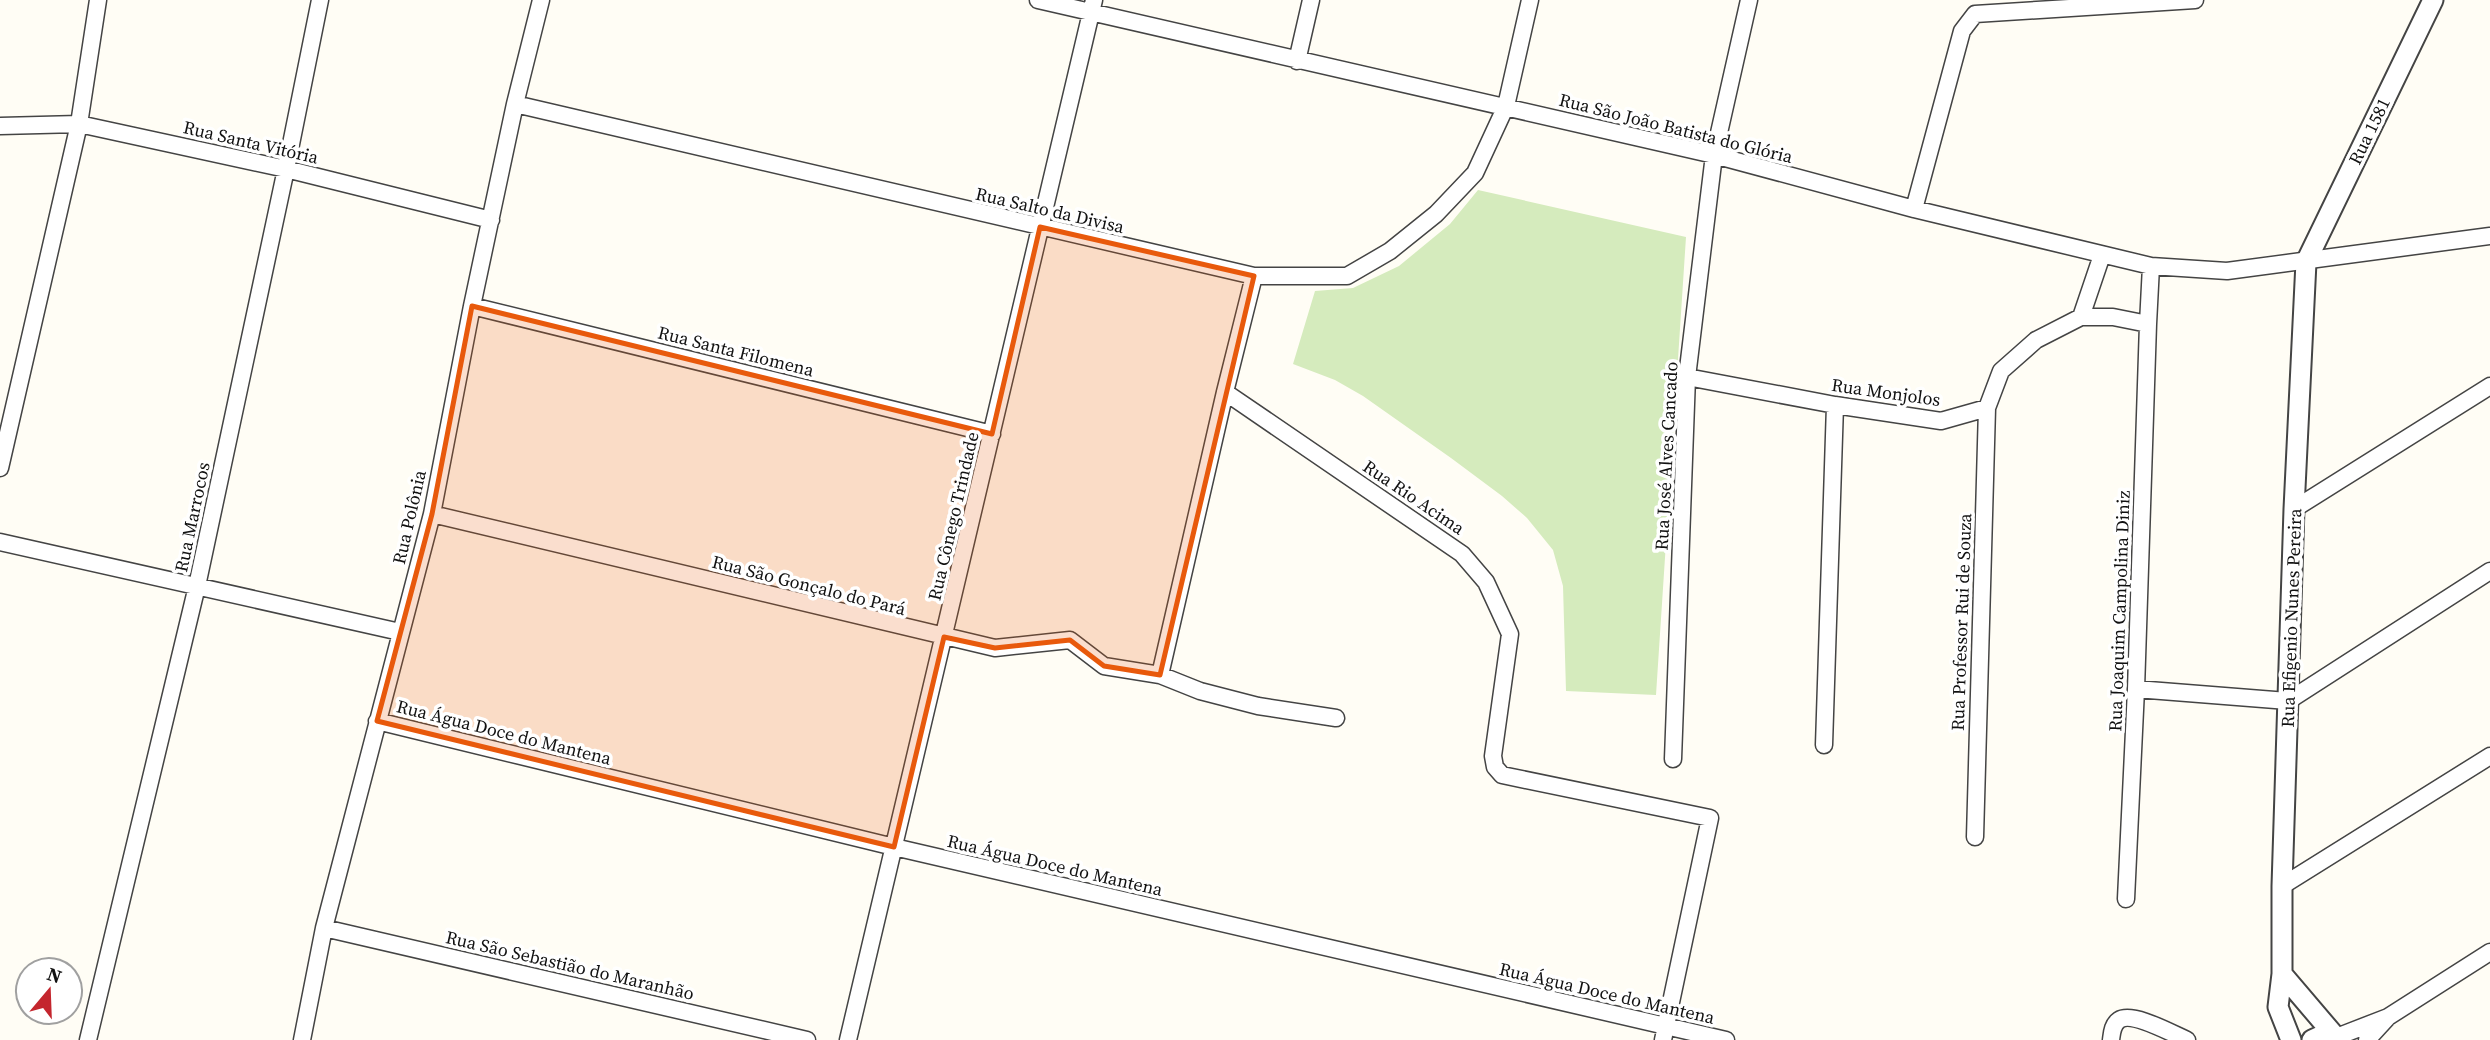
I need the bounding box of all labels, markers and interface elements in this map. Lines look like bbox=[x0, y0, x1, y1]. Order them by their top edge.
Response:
street label: Rua São João Batista do Glória bbox=[1557, 87, 1796, 169]
street label: Rua 1581 bbox=[2342, 93, 2396, 169]
street label: Rua Santa Vitória bbox=[181, 114, 322, 170]
street label: Rua Salto da Divisa bbox=[973, 181, 1128, 239]
street label: Rua Santa Filomena bbox=[655, 320, 817, 383]
street label: Rua José Alves Cancado bbox=[1649, 361, 1683, 551]
street label: Rua Monjolos bbox=[1830, 372, 1942, 412]
street label: Rua Cônego Trindade bbox=[921, 429, 985, 603]
street label: Rua Rio Acima bbox=[1358, 454, 1470, 541]
street label: Rua Marrocos bbox=[168, 460, 216, 574]
street label: Rua Polônia bbox=[386, 467, 432, 567]
street label: Rua Joaquim Campolina Diniz bbox=[2102, 490, 2136, 732]
street label: Rua Efigenio Nunes Pereira bbox=[2275, 507, 2307, 728]
street label: Rua Professor Rui de Souza bbox=[1945, 512, 1977, 731]
street label: Rua São Gonçalo do Pará bbox=[710, 549, 909, 621]
street label: Rua Água Doce do Mantena bbox=[394, 693, 615, 771]
street label: Rua Água Doce do Mantena bbox=[945, 828, 1166, 902]
street label: Rua São Sebastião do Maranhão bbox=[443, 924, 697, 1006]
north arrow bbox=[14, 956, 84, 1026]
street label: Rua Água Doce do Mantena bbox=[1497, 956, 1718, 1030]
text: N bbox=[44, 960, 65, 990]

